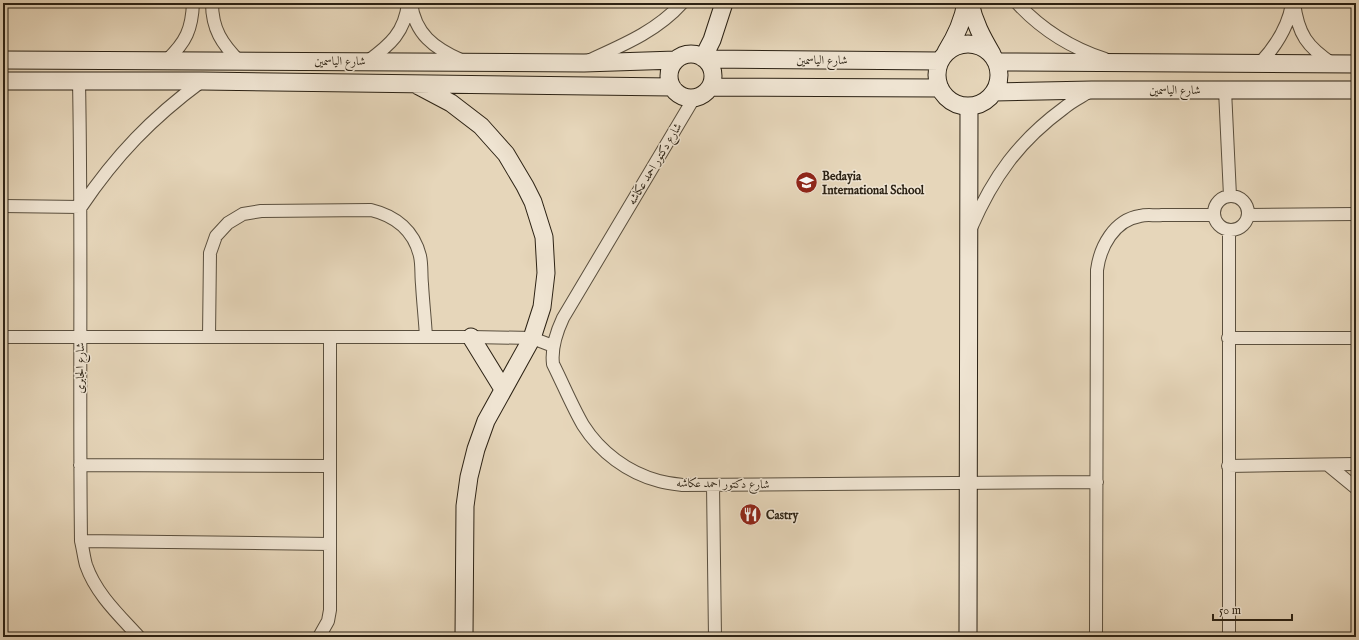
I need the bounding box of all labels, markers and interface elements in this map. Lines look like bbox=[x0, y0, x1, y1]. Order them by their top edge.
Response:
street label: شارع الياسمين bbox=[796, 53, 848, 71]
street label: شارع الياسمين bbox=[314, 54, 366, 72]
street label: شارع الياسمين bbox=[1149, 83, 1201, 101]
street label: شارع دكتور احمد عكاشه bbox=[625, 120, 688, 209]
place label: Bedayia International School bbox=[822, 169, 925, 198]
school or university icon: Bedayia International School bbox=[793, 170, 819, 196]
street label: شارع الجابرى bbox=[73, 342, 91, 394]
street label: شارع دكتور احمد عكاشه bbox=[676, 476, 770, 495]
restaurant icon: Castry bbox=[737, 502, 763, 528]
place label: Castry bbox=[766, 508, 800, 524]
scale bar bbox=[1213, 596, 1292, 622]
text: 50 m bbox=[1219, 603, 1241, 618]

